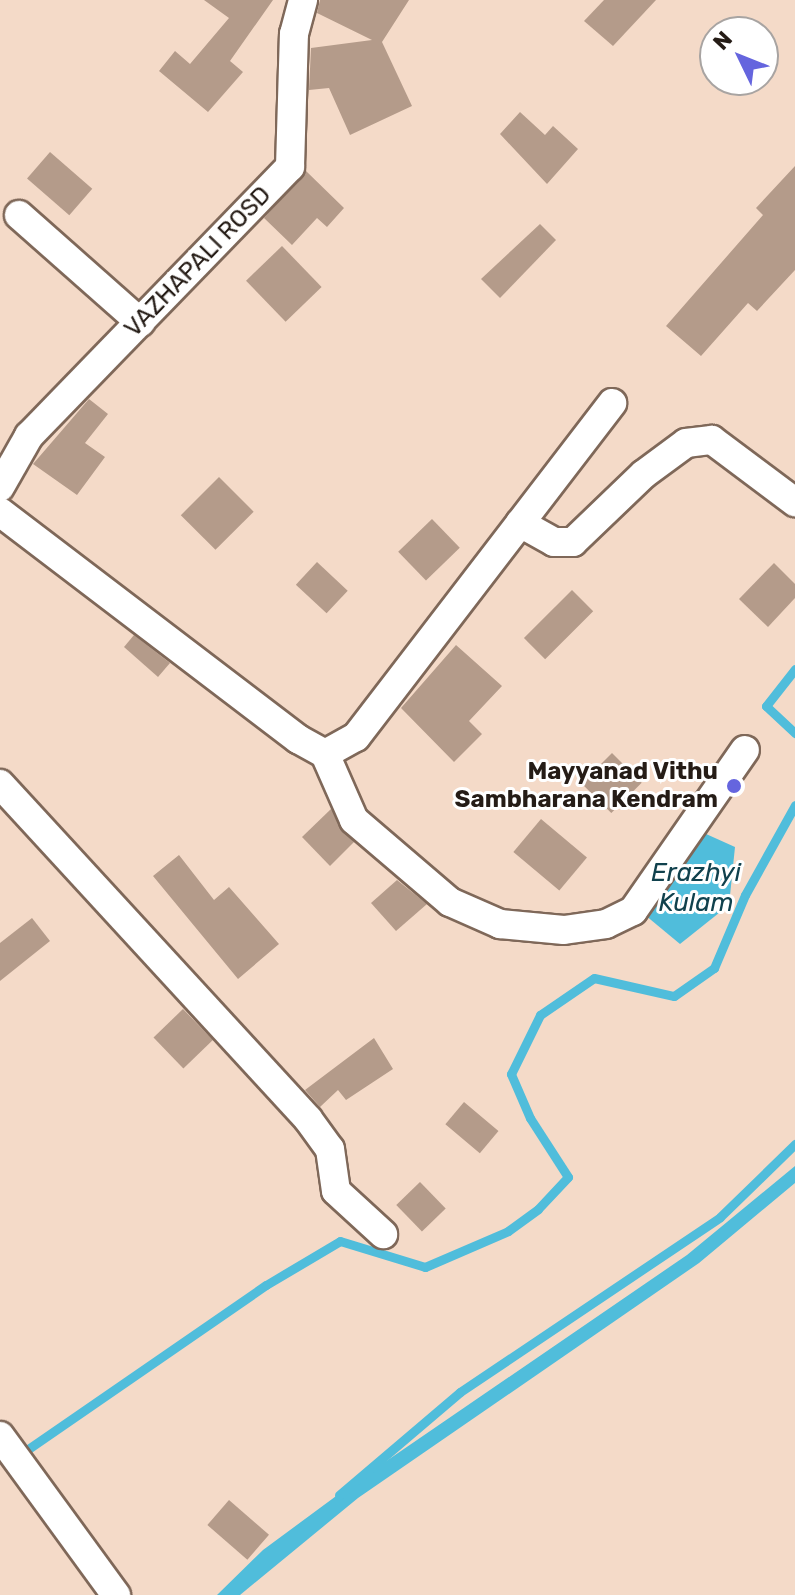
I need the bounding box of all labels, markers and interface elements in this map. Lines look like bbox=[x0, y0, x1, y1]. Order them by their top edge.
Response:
north arrow bbox=[699, 16, 779, 96]
text: N bbox=[707, 26, 738, 56]
street label: VAZHAPALI ROSD bbox=[119, 181, 277, 343]
place label: Mayyanad Vithu Sambharana Kendram bbox=[455, 758, 718, 814]
marker: Mayyanad Vithu Sambharana Kendram bbox=[725, 777, 743, 795]
water label: Erazhyi Kulam bbox=[651, 857, 741, 918]

